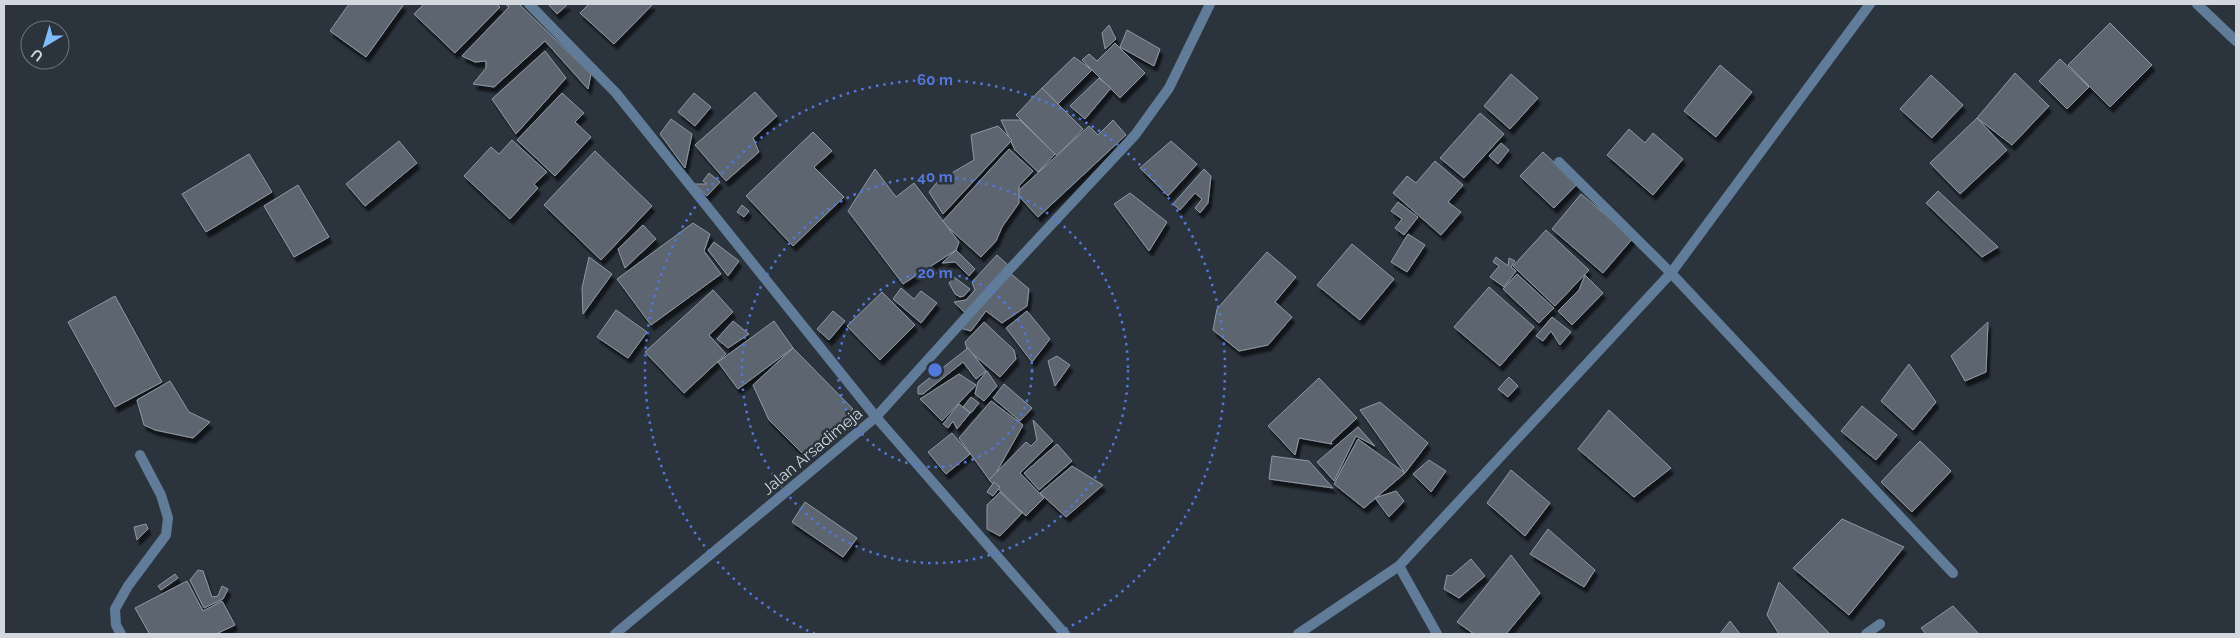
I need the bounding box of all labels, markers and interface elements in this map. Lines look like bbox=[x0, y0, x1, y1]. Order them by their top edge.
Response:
north arrow bbox=[20, 20, 70, 70]
text: U bbox=[28, 46, 46, 65]
text: 60 m bbox=[917, 71, 953, 89]
text: 40 m bbox=[917, 168, 953, 186]
text: 20 m bbox=[917, 264, 953, 282]
centre of rings bbox=[926, 361, 944, 379]
street label: Jalan Arsadimeja bbox=[758, 404, 866, 498]

